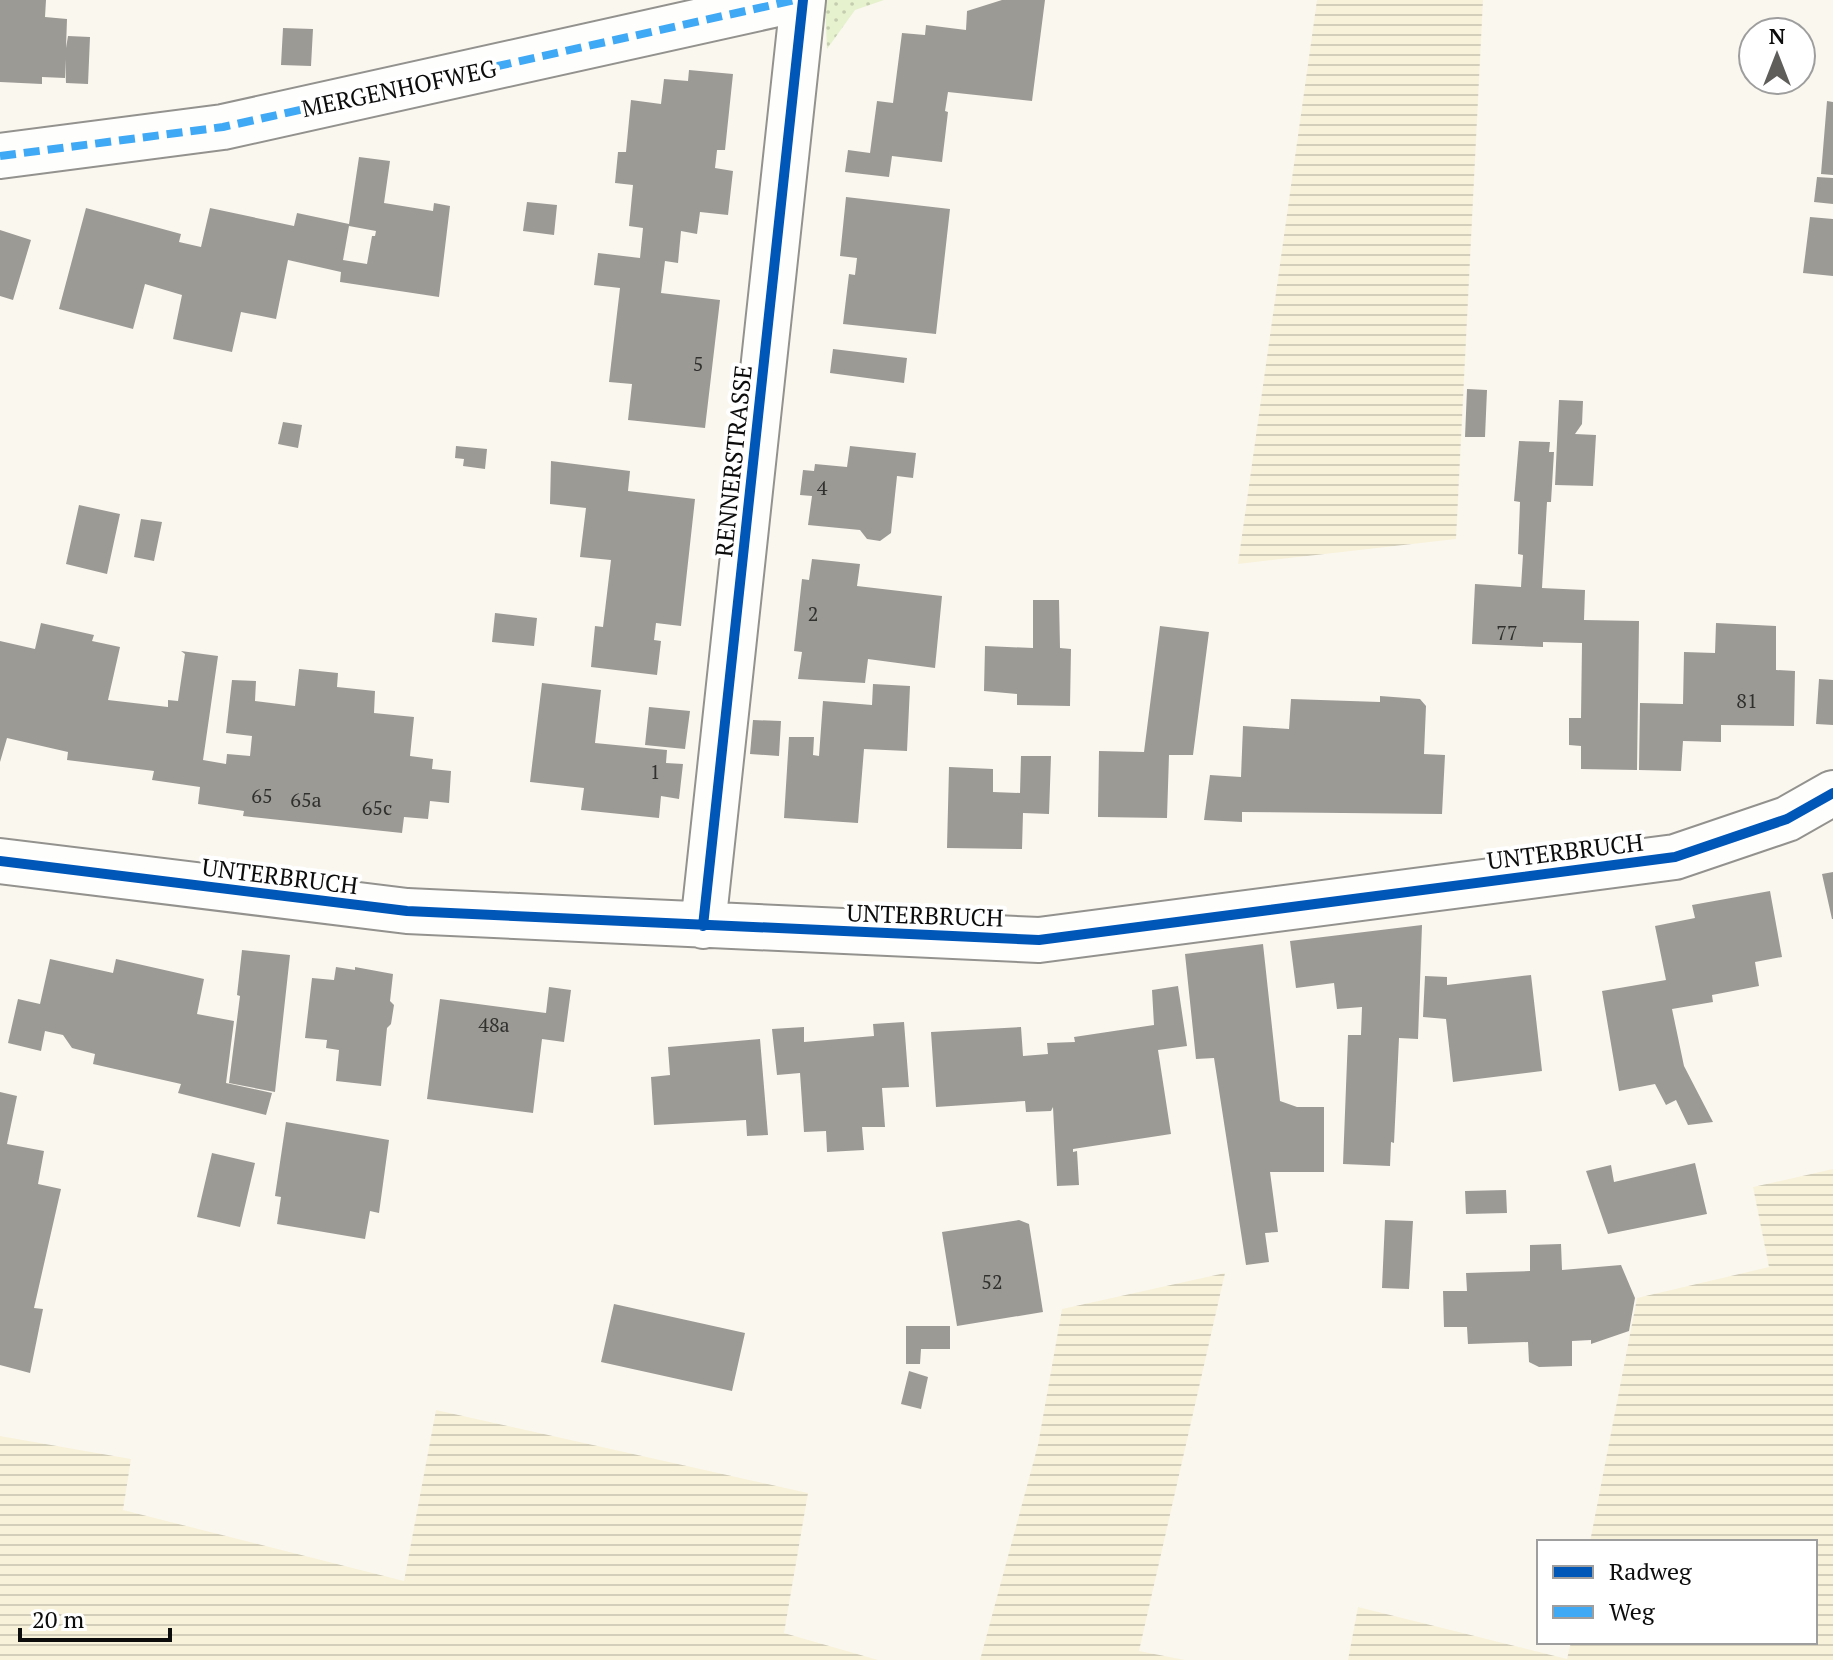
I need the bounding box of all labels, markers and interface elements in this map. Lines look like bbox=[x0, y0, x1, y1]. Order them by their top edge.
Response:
north arrow bbox=[1737, 16, 1817, 96]
text: N bbox=[1769, 21, 1786, 50]
street label: MERGENHOFWEG bbox=[299, 52, 500, 124]
house number: 5 bbox=[693, 350, 703, 377]
street label: RENNERSTRASSE bbox=[707, 363, 759, 559]
house number: 4 bbox=[817, 474, 828, 501]
house number: 2 bbox=[808, 600, 818, 627]
house number: 77 bbox=[1496, 619, 1518, 646]
house number: 81 bbox=[1736, 687, 1758, 714]
house number: 1 bbox=[650, 758, 660, 785]
house number: 65 bbox=[251, 782, 273, 809]
house number: 65a bbox=[290, 786, 322, 813]
house number: 65c bbox=[362, 794, 392, 821]
street label: UNTERBRUCH bbox=[1485, 826, 1645, 876]
street label: UNTERBRUCH bbox=[200, 851, 360, 901]
street label: UNTERBRUCH bbox=[846, 896, 1004, 934]
house number: 48a bbox=[478, 1011, 510, 1038]
house number: 52 bbox=[981, 1268, 1003, 1295]
legend bbox=[1537, 1540, 1817, 1644]
text: Radweg bbox=[1609, 1555, 1692, 1587]
scale bar bbox=[20, 1592, 170, 1642]
text: Weg bbox=[1609, 1595, 1655, 1627]
text: 20 m bbox=[32, 1603, 84, 1635]

